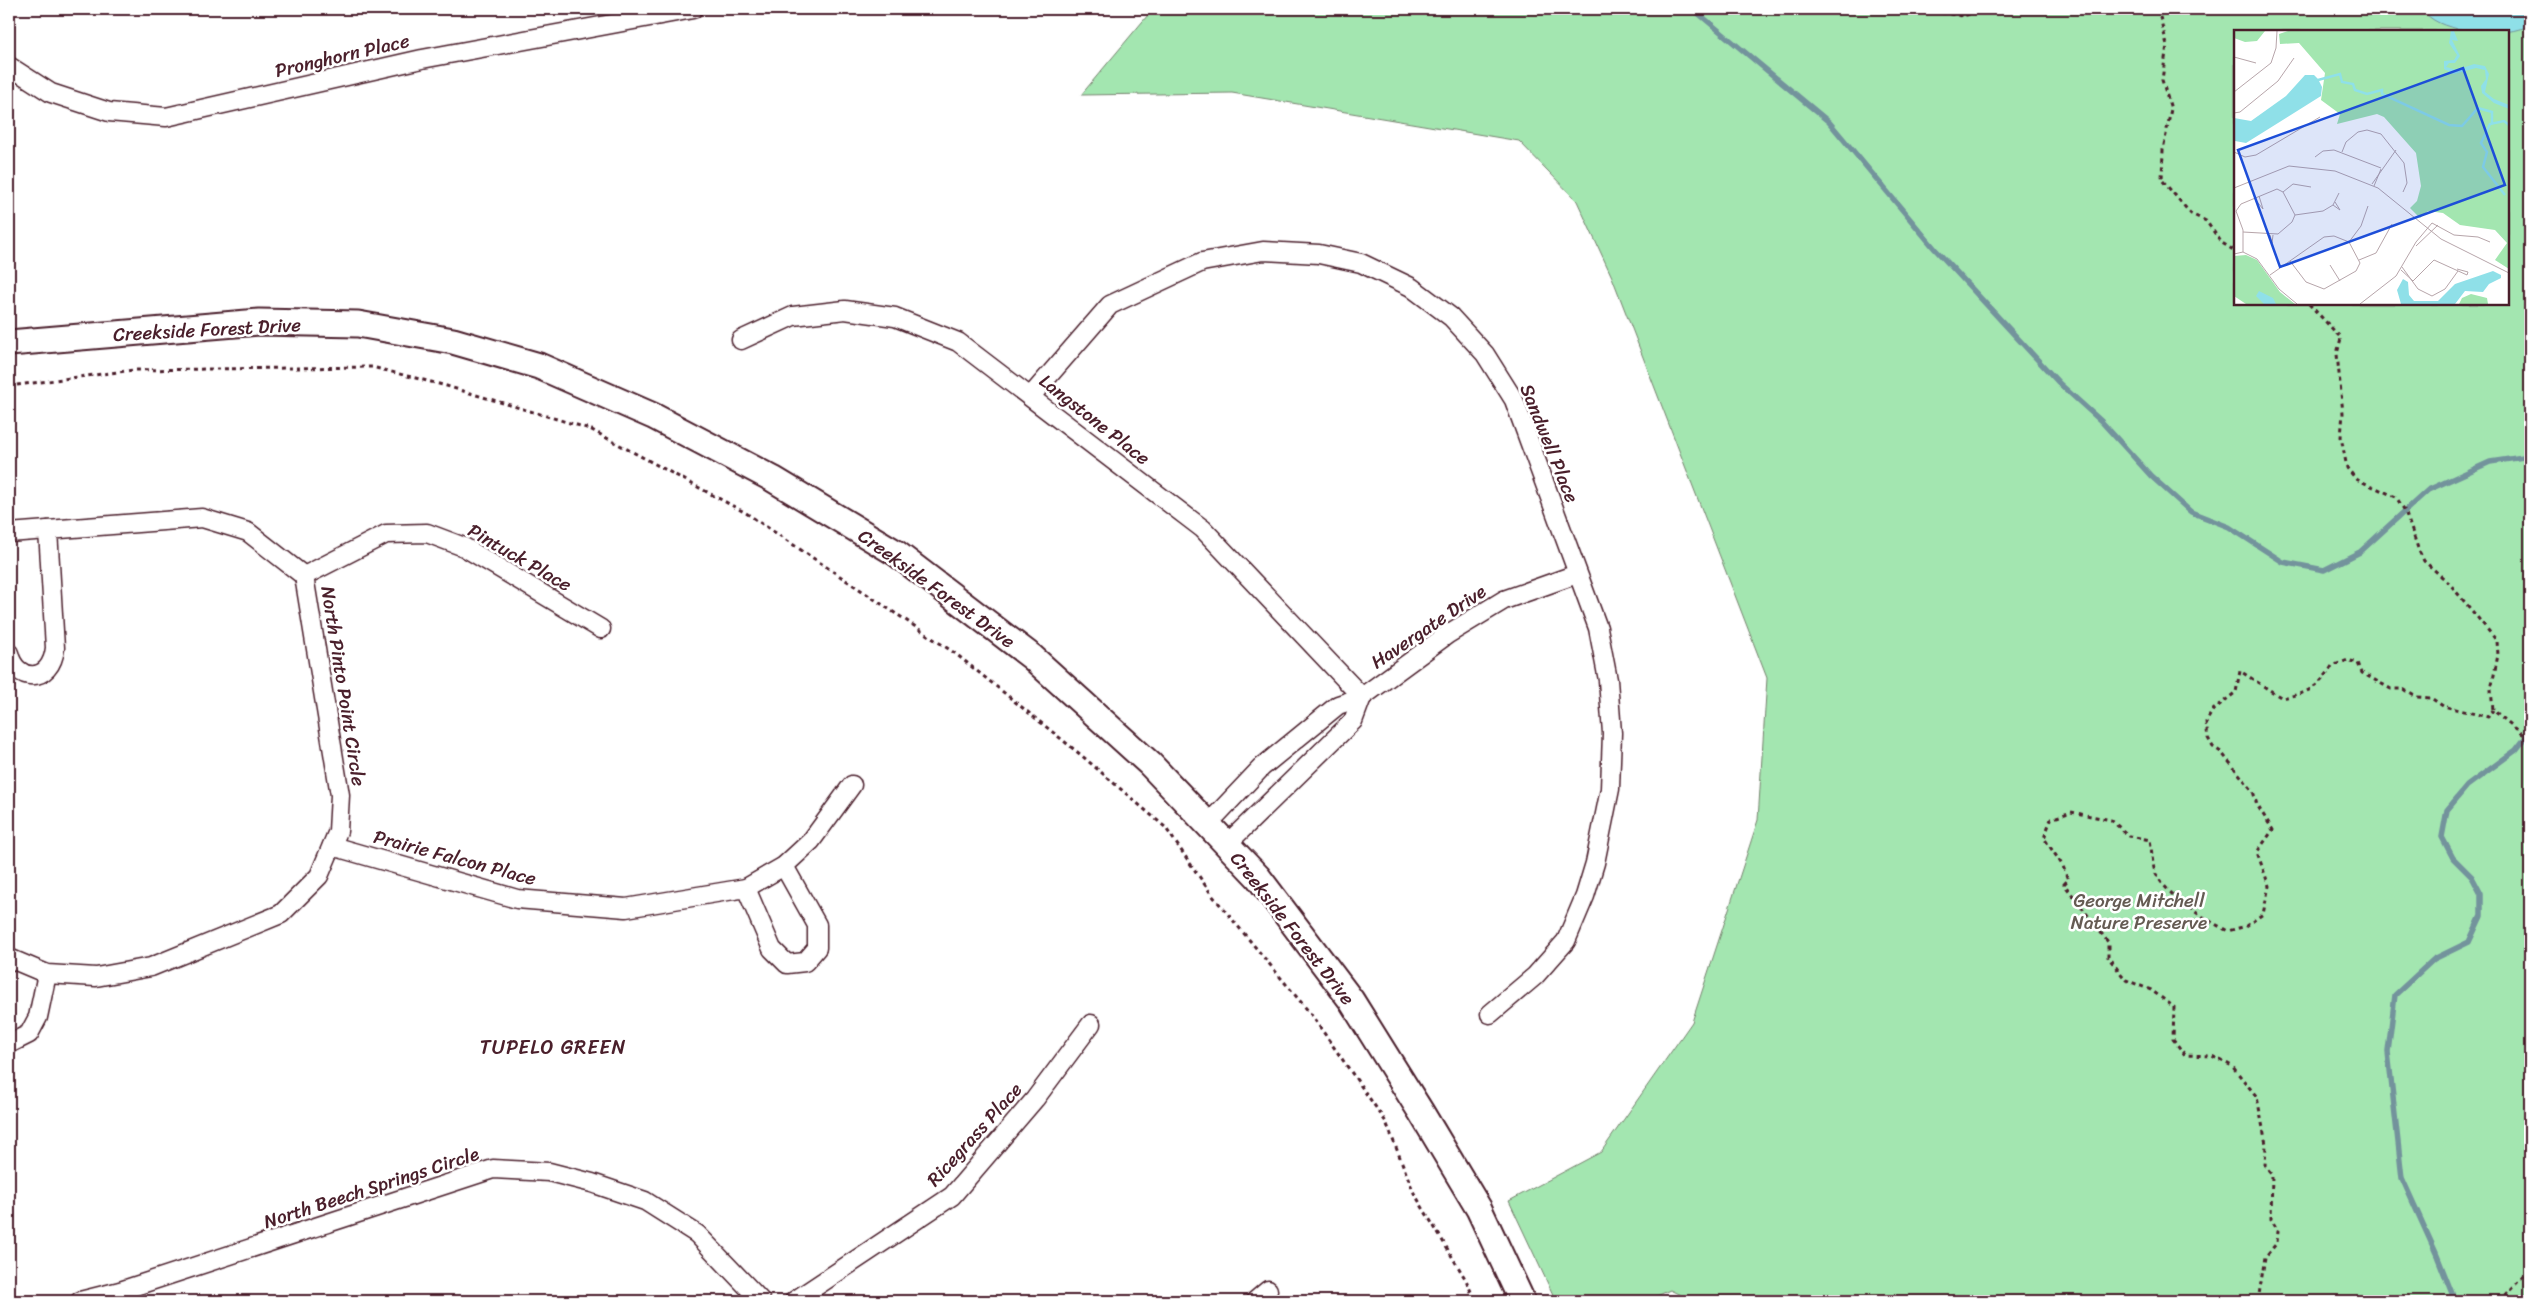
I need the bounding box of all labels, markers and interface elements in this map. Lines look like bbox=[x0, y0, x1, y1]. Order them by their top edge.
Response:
street label: Pronghorn Place bbox=[272, 24, 413, 87]
inset map bbox=[2234, 30, 2509, 305]
street label: Creekside Forest Drive bbox=[112, 308, 302, 351]
street label: Langstone Place bbox=[1032, 365, 1158, 474]
street label: Sandwell Place bbox=[1511, 379, 1589, 508]
street label: Pintuck Place bbox=[461, 514, 578, 601]
street label: Creekside Forest Drive bbox=[851, 520, 1023, 657]
street label: Havergate Drive bbox=[1364, 575, 1493, 678]
street label: North Pinto Point Circle bbox=[311, 584, 376, 789]
street label: Prairie Falcon Place bbox=[370, 820, 540, 895]
street label: Creekside Forest Drive bbox=[1222, 844, 1364, 1013]
park label: George Mitchell Nature Preserve bbox=[2071, 884, 2207, 939]
district label: TUPELO GREEN bbox=[480, 1030, 626, 1065]
street label: Ricegrass Place bbox=[918, 1074, 1031, 1194]
street label: North Beech Springs Circle bbox=[259, 1137, 483, 1238]

